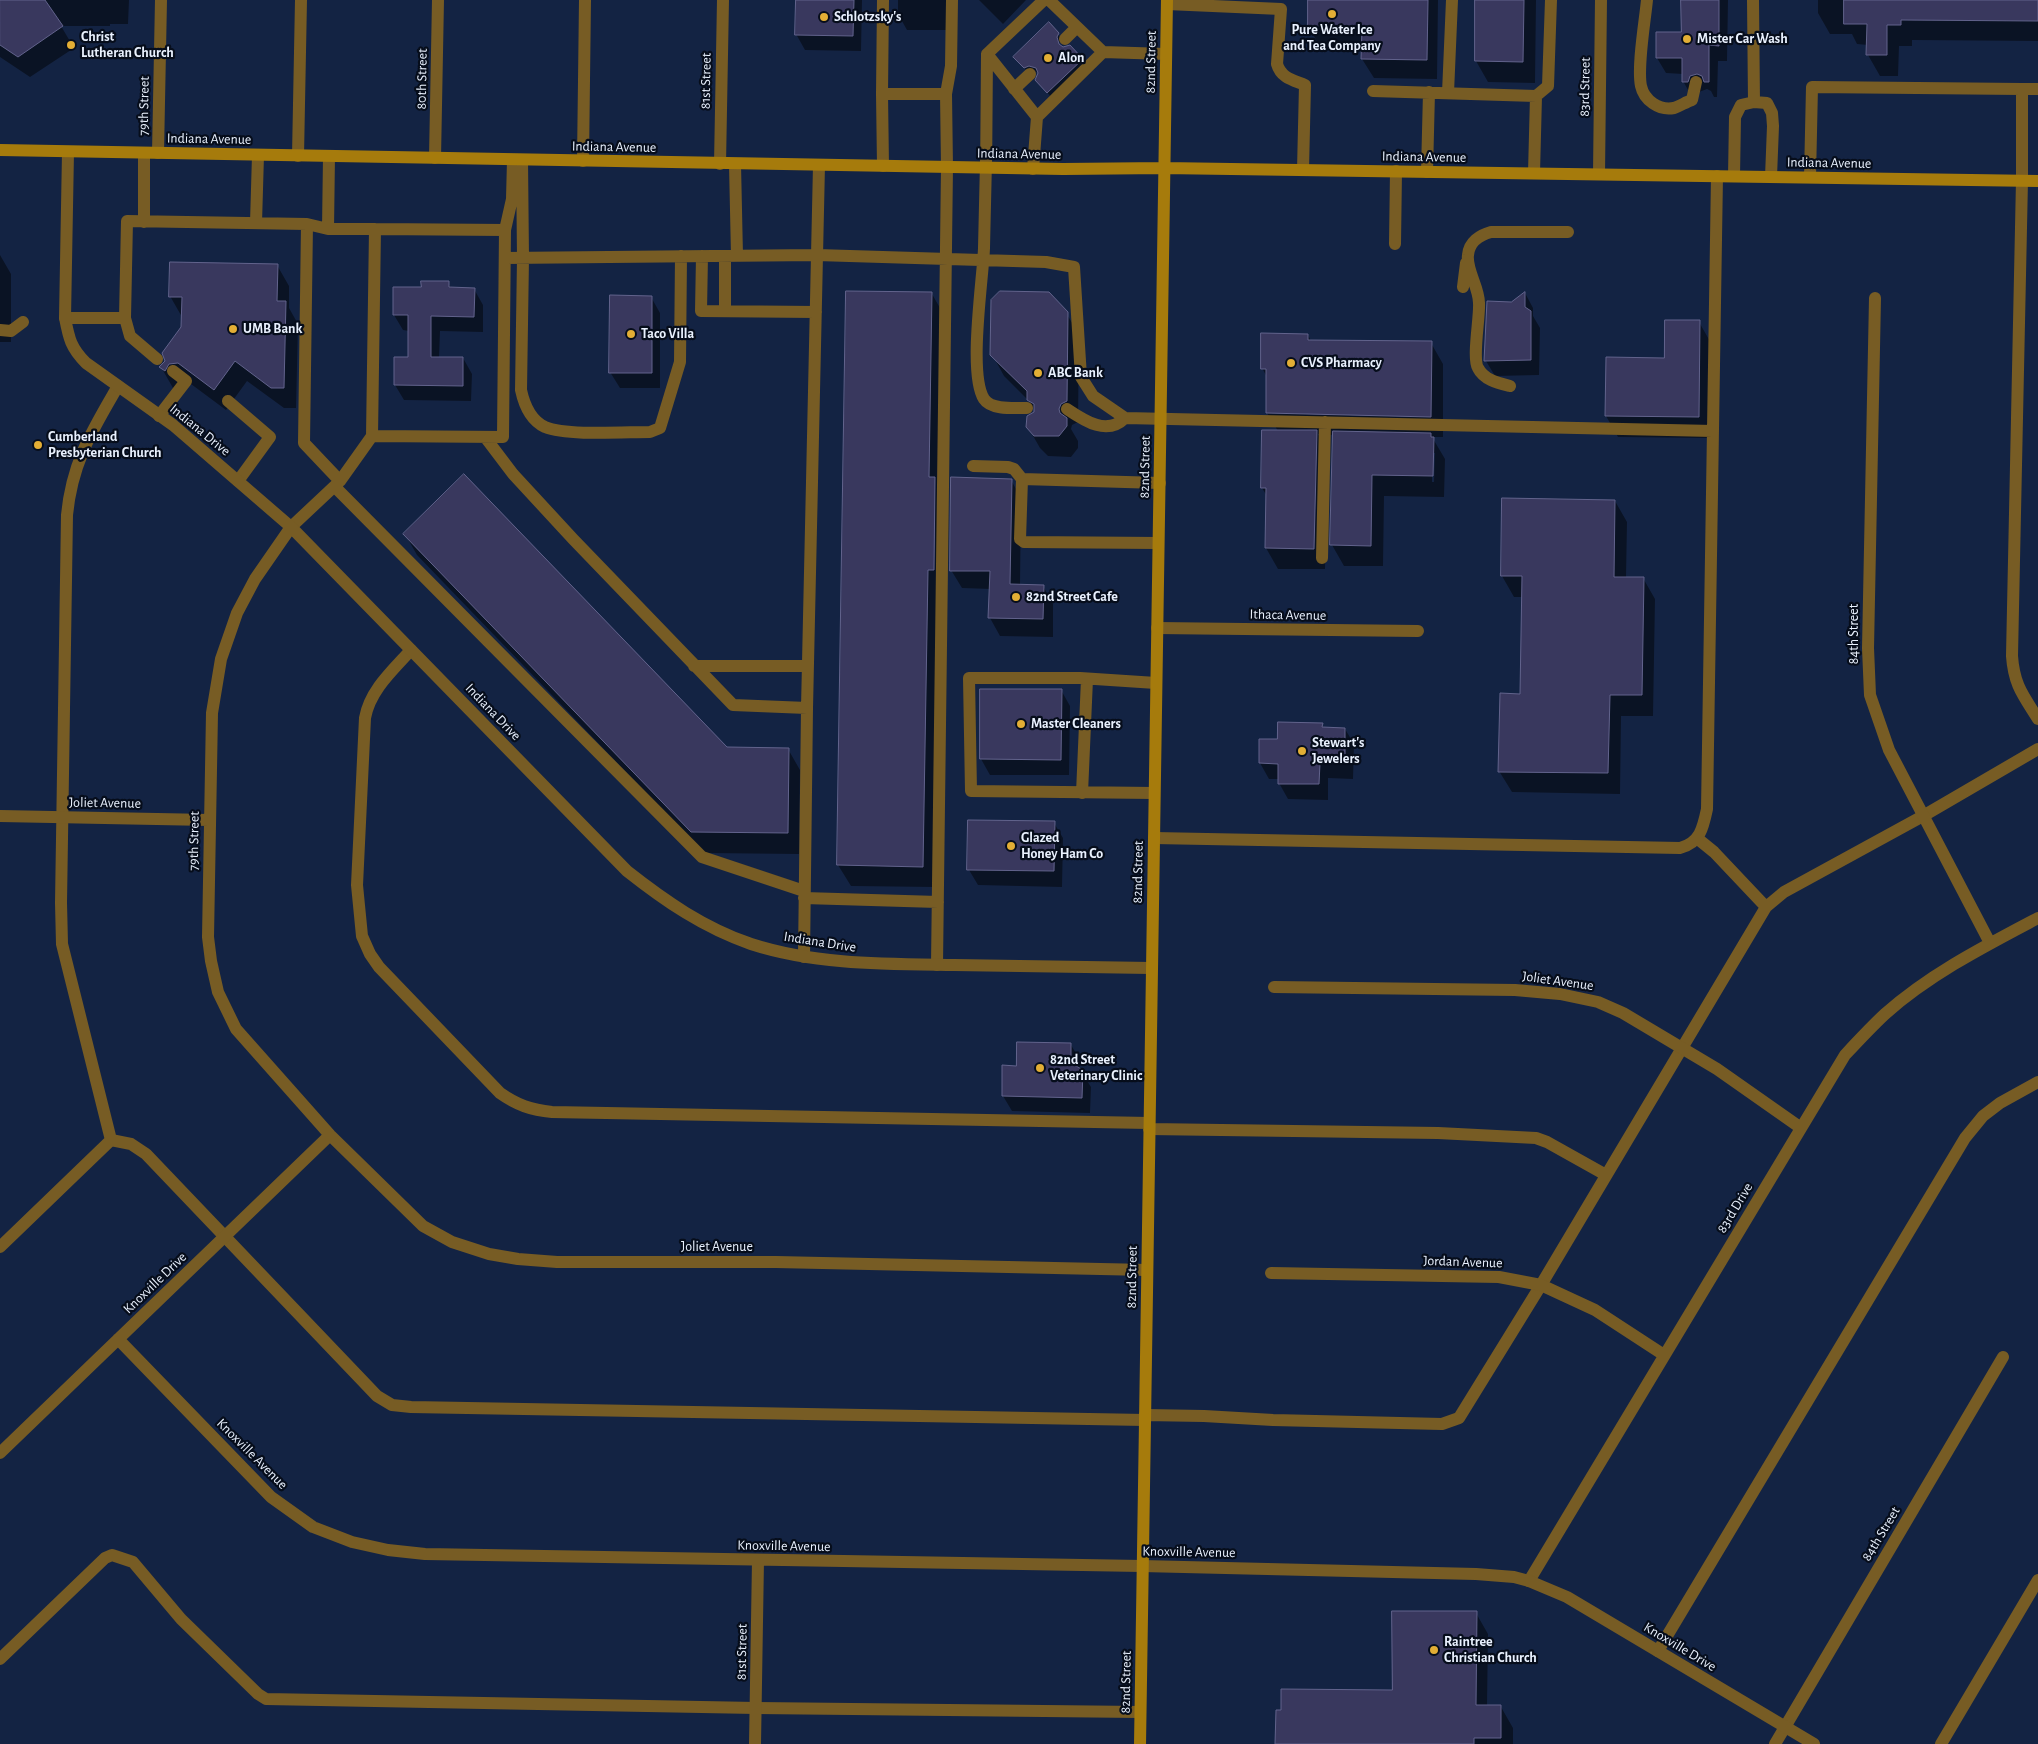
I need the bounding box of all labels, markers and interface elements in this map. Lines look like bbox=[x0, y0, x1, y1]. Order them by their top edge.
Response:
marker: Pure Water Ice and Tea Company bbox=[1326, 8, 1338, 20]
place label: Schlotzsky's bbox=[834, 9, 901, 25]
marker: Schlotzsky's bbox=[818, 11, 830, 23]
place label: Pure Water Ice and Tea Company bbox=[1283, 22, 1381, 54]
place label: Christ Lutheran Church bbox=[81, 29, 174, 62]
street label: 82nd Street bbox=[1142, 30, 1160, 94]
place label: Mister Car Wash bbox=[1697, 31, 1788, 47]
marker: Mister Car Wash bbox=[1681, 33, 1693, 45]
marker: Christ Lutheran Church bbox=[65, 39, 77, 51]
street label: 80th Street bbox=[413, 48, 431, 110]
place label: Alon bbox=[1058, 50, 1084, 66]
marker: Alon bbox=[1042, 52, 1054, 64]
street label: 81st Street bbox=[697, 53, 715, 109]
street label: 83rd Street bbox=[1576, 57, 1594, 117]
street label: 79th Street bbox=[135, 76, 153, 136]
street label: Indiana Avenue bbox=[167, 130, 251, 148]
street label: Indiana Avenue bbox=[572, 138, 656, 156]
street label: Indiana Avenue bbox=[977, 145, 1061, 163]
street label: Indiana Avenue bbox=[1382, 148, 1466, 166]
street label: Indiana Avenue bbox=[1787, 154, 1871, 172]
place label: UMB Bank bbox=[243, 321, 302, 337]
marker: UMB Bank bbox=[227, 323, 239, 335]
place label: Taco Villa bbox=[641, 326, 694, 342]
marker: Taco Villa bbox=[625, 328, 637, 340]
place label: CVS Pharmacy bbox=[1301, 355, 1382, 371]
marker: CVS Pharmacy bbox=[1285, 357, 1297, 369]
place label: ABC Bank bbox=[1048, 365, 1103, 381]
marker: ABC Bank bbox=[1032, 367, 1044, 379]
street label: Indiana Drive bbox=[166, 401, 234, 459]
place label: Cumberland Presbyterian Church bbox=[48, 429, 161, 462]
street label: 82nd Street bbox=[1136, 435, 1154, 499]
marker: Cumberland Presbyterian Church bbox=[32, 439, 44, 451]
place label: 82nd Street Cafe bbox=[1026, 589, 1118, 605]
marker: 82nd Street Cafe bbox=[1010, 591, 1022, 603]
street label: 84th Street bbox=[1846, 604, 1862, 664]
street label: Ithaca Avenue bbox=[1250, 606, 1326, 624]
street label: Indiana Drive bbox=[462, 680, 524, 744]
place label: Master Cleaners bbox=[1031, 716, 1121, 732]
marker: Master Cleaners bbox=[1015, 718, 1027, 730]
place label: Stewart's Jewelers bbox=[1312, 735, 1364, 768]
marker: Stewart's Jewelers bbox=[1296, 745, 1308, 757]
street label: Joliet Avenue bbox=[69, 794, 141, 812]
street label: 79th Street bbox=[185, 811, 203, 871]
place label: Glazed Honey Ham Co bbox=[1021, 830, 1103, 862]
marker: Glazed Honey Ham Co bbox=[1005, 840, 1017, 852]
street label: 82nd Street bbox=[1129, 840, 1147, 904]
street label: Indiana Drive bbox=[783, 928, 857, 956]
street label: Joliet Avenue bbox=[1521, 968, 1595, 994]
place label: 82nd Street Veterinary Clinic bbox=[1050, 1052, 1142, 1084]
marker: 82nd Street Veterinary Clinic bbox=[1034, 1062, 1046, 1074]
street label: 83rd Drive bbox=[1713, 1180, 1757, 1236]
street label: Joliet Avenue bbox=[681, 1239, 753, 1255]
street label: 82nd Street bbox=[1123, 1245, 1141, 1309]
street label: Knoxville Drive bbox=[120, 1249, 190, 1317]
street label: Jordan Avenue bbox=[1423, 1252, 1503, 1272]
street label: Knoxville Avenue bbox=[213, 1415, 291, 1493]
street label: 84th Street bbox=[1858, 1504, 1904, 1564]
street label: Knoxville Avenue bbox=[737, 1537, 831, 1555]
street label: Knoxville Avenue bbox=[1142, 1543, 1236, 1561]
street label: Knoxville Drive bbox=[1641, 1619, 1719, 1675]
street label: 81st Street bbox=[733, 1624, 751, 1680]
place label: Raintree Christian Church bbox=[1444, 1634, 1537, 1666]
marker: Raintree Christian Church bbox=[1428, 1644, 1440, 1656]
street label: 82nd Street bbox=[1117, 1650, 1135, 1714]

